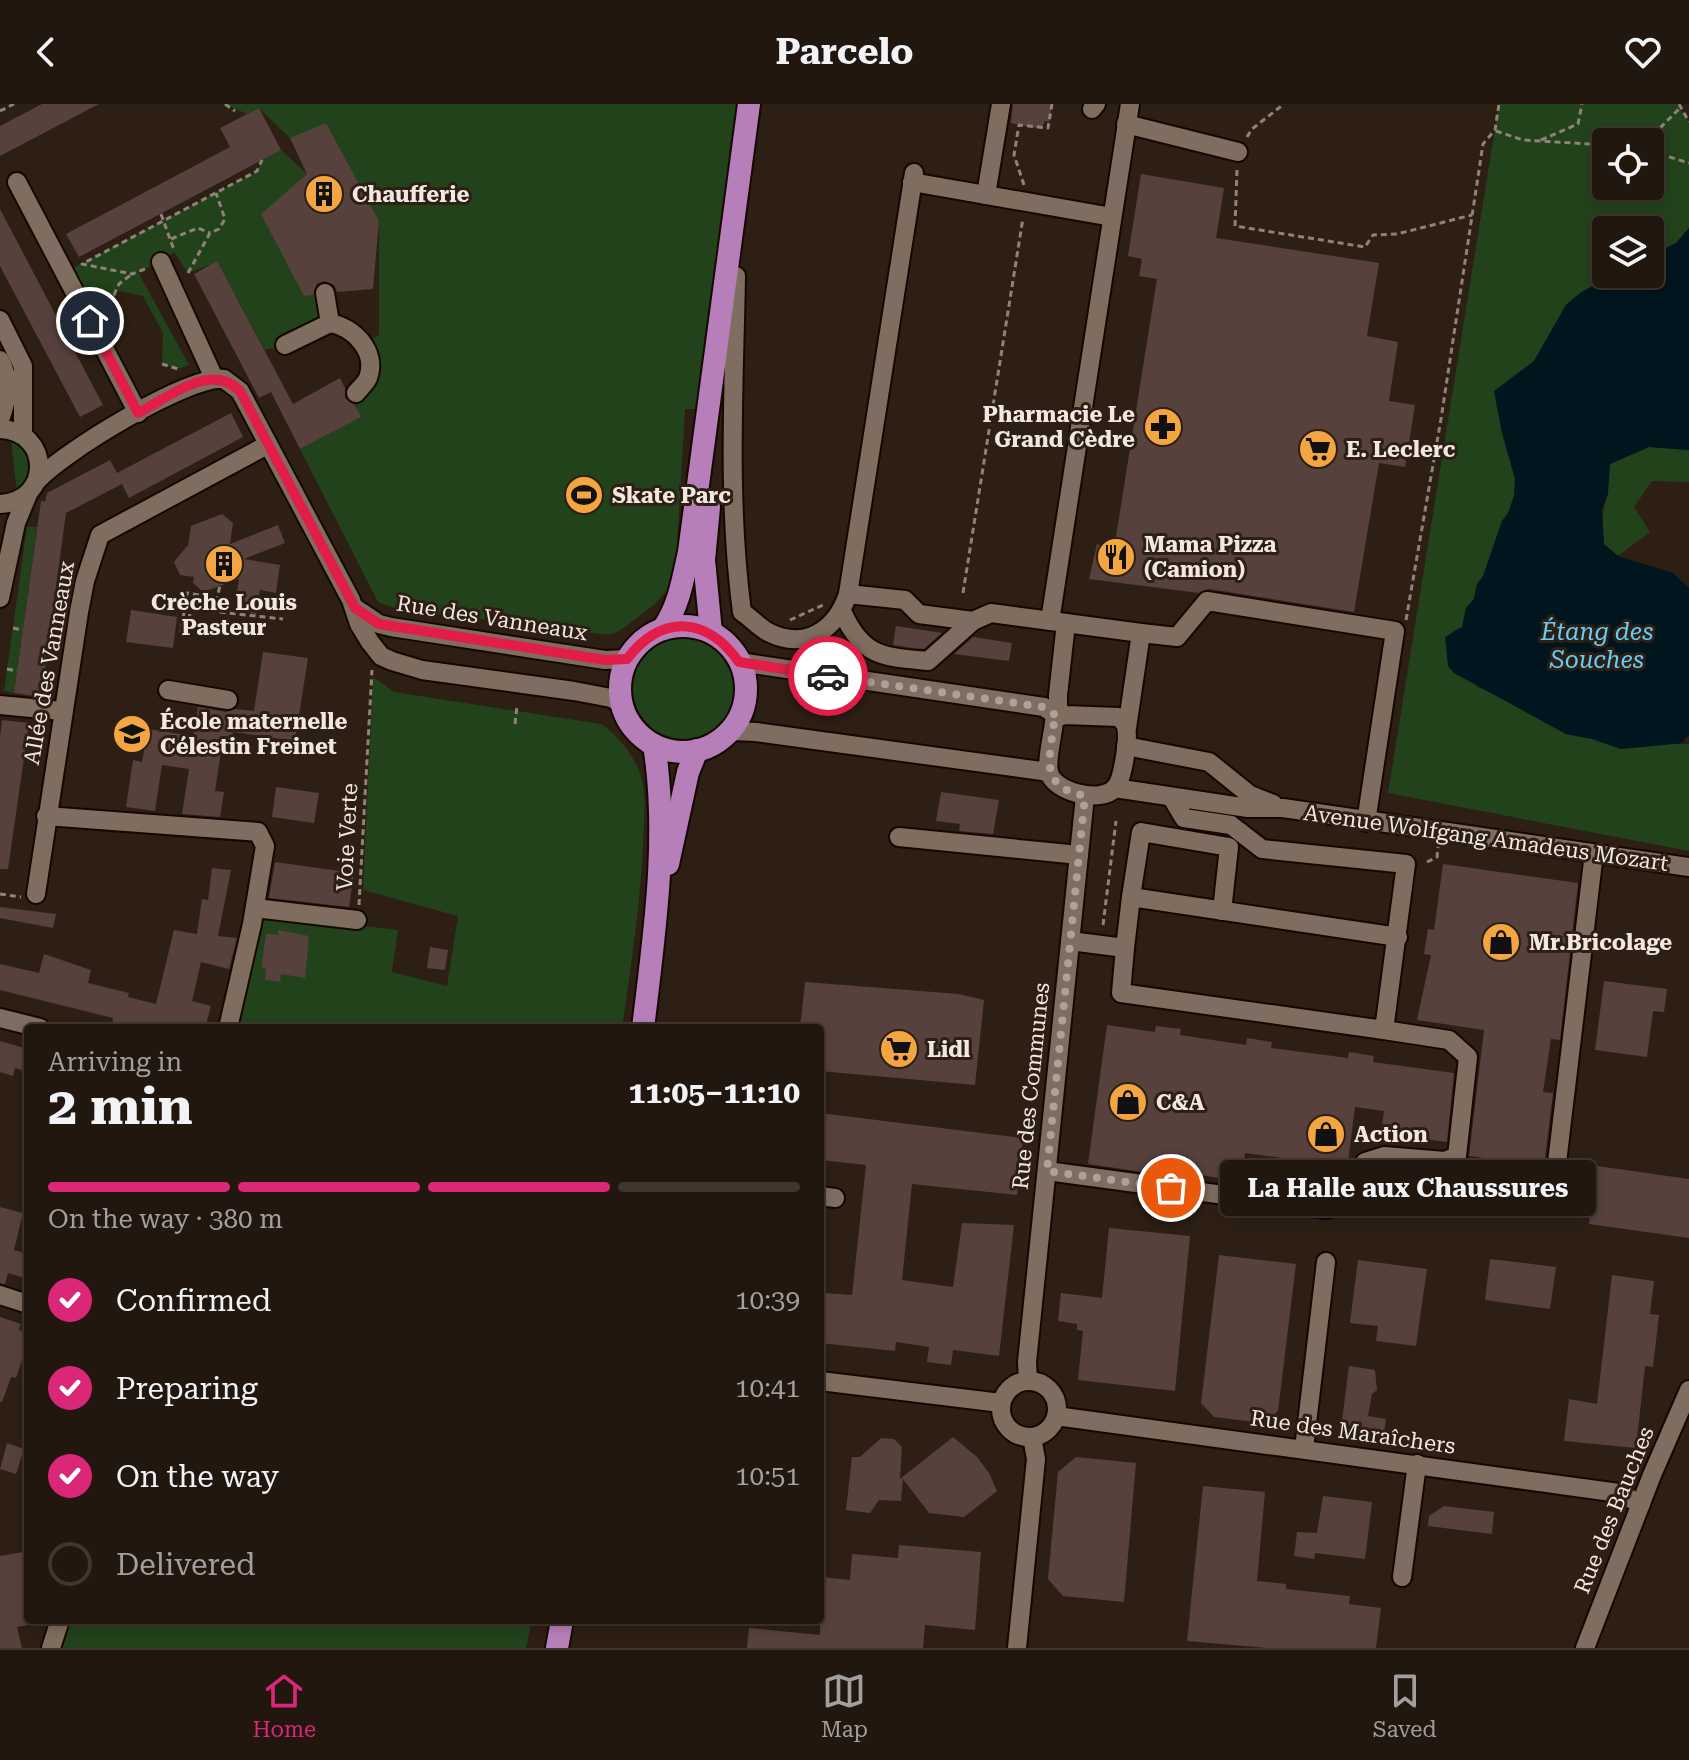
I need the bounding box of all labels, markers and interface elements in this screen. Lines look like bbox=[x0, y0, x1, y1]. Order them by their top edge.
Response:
icon: back bbox=[24, 30, 68, 74]
icon: heart bbox=[1621, 30, 1665, 74]
text: Parcelo bbox=[775, 31, 914, 73]
map controls bbox=[1592, 128, 1664, 288]
button: locate bbox=[1592, 128, 1664, 200]
building icon: Chaufferie bbox=[303, 173, 345, 215]
place label: Chaufferie bbox=[352, 182, 469, 207]
button: layers bbox=[1592, 216, 1664, 288]
pin bbox=[56, 287, 124, 355]
icon: home bbox=[68, 299, 112, 343]
place label: Pharmacie Le Grand Cèdre bbox=[982, 402, 1135, 452]
pharmacy icon: Pharmacie Le Grand Cèdre bbox=[1142, 406, 1184, 448]
supermarket icon: E. Leclerc bbox=[1297, 428, 1339, 470]
place label: E. Leclerc bbox=[1346, 437, 1456, 462]
sports icon: Skate Parc bbox=[563, 474, 605, 516]
place label: Skate Parc bbox=[612, 483, 731, 508]
place label: Mama Pizza (Camion) bbox=[1144, 532, 1276, 582]
restaurant icon: Mama Pizza (Camion) bbox=[1095, 536, 1137, 578]
building icon: Crèche Louis Pasteur bbox=[203, 543, 245, 585]
street label: Allée des Vanneaux bbox=[19, 559, 79, 767]
place label: Crèche Louis Pasteur bbox=[151, 590, 297, 640]
street label: Rue des Vanneaux bbox=[395, 591, 590, 645]
water label: Étang des Souches bbox=[1540, 617, 1653, 674]
courier bbox=[788, 636, 868, 716]
icon: car bbox=[806, 654, 850, 698]
place label: École maternelle Célestin Freinet bbox=[160, 707, 348, 759]
school or university icon: École maternelle Célestin Freinet bbox=[111, 713, 153, 755]
street label: Voie Verte bbox=[332, 782, 362, 892]
street label: Avenue Wolfgang Amadeus Mozart bbox=[1302, 800, 1670, 876]
shop icon: Mr.Bricolage bbox=[1480, 921, 1522, 963]
place label: Mr.Bricolage bbox=[1529, 930, 1672, 955]
street label: Rue des Communes bbox=[1008, 981, 1054, 1191]
supermarket icon: Lidl bbox=[878, 1028, 920, 1070]
place label: Lidl bbox=[927, 1037, 970, 1062]
text: Arriving in bbox=[48, 1047, 182, 1077]
text: 11:05–11:10 bbox=[628, 1075, 800, 1110]
text: 2 min bbox=[48, 1076, 193, 1137]
shop icon: C&A bbox=[1107, 1081, 1149, 1123]
place label: C&A bbox=[1156, 1090, 1205, 1115]
shop icon: Action bbox=[1305, 1113, 1347, 1155]
place label: Action bbox=[1354, 1122, 1428, 1147]
pin bbox=[1137, 1154, 1205, 1222]
callout: La Halle aux Chaussures bbox=[1219, 1160, 1595, 1216]
icon: bag bbox=[1149, 1166, 1193, 1210]
text: La Halle aux Chaussures bbox=[1248, 1173, 1568, 1203]
text: On the way · 380 m bbox=[48, 1204, 283, 1234]
icon: check bbox=[48, 1278, 92, 1322]
text: Confirmed bbox=[116, 1283, 271, 1318]
text: 10:39 bbox=[735, 1285, 800, 1315]
icon: check bbox=[48, 1366, 92, 1410]
text: Preparing bbox=[116, 1371, 258, 1406]
text: 10:41 bbox=[735, 1373, 800, 1403]
street label: Rue des Maraîchers bbox=[1249, 1405, 1457, 1459]
street label: Rue des Bauches bbox=[1569, 1423, 1659, 1597]
icon: check bbox=[48, 1454, 92, 1498]
text: On the way bbox=[116, 1459, 279, 1494]
text: 10:51 bbox=[735, 1461, 800, 1491]
text: Delivered bbox=[116, 1547, 255, 1582]
tab: Home bbox=[252, 1669, 316, 1742]
tab: Map bbox=[821, 1669, 868, 1742]
tab: Saved bbox=[1373, 1669, 1437, 1742]

